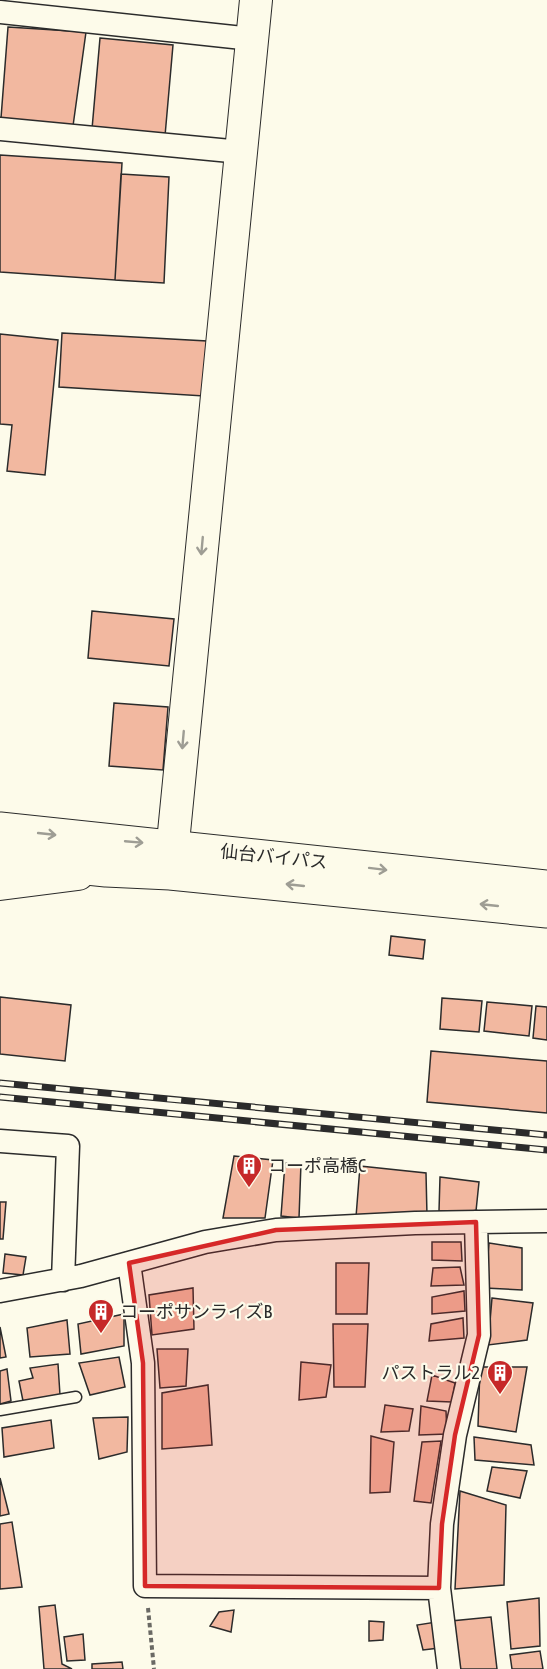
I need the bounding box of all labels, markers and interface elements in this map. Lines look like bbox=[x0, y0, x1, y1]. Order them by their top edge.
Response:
one-way arrow bbox=[196, 535, 207, 555]
one-way arrow bbox=[177, 730, 188, 750]
one-way arrow bbox=[37, 828, 57, 839]
one-way arrow bbox=[124, 837, 144, 848]
street label: 仙台バイパス bbox=[219, 840, 329, 873]
one-way arrow bbox=[367, 864, 387, 875]
one-way arrow bbox=[285, 879, 305, 890]
one-way arrow bbox=[479, 899, 499, 910]
building icon: コーポ高橋C bbox=[234, 1151, 264, 1189]
place label: コーポ高橋C bbox=[268, 1155, 366, 1176]
building icon: コーポサンライズB bbox=[86, 1297, 116, 1335]
place label: コーポサンライズB bbox=[120, 1301, 272, 1322]
building icon: パストラル2 bbox=[485, 1358, 515, 1396]
place label: パストラル2 bbox=[382, 1362, 480, 1383]

